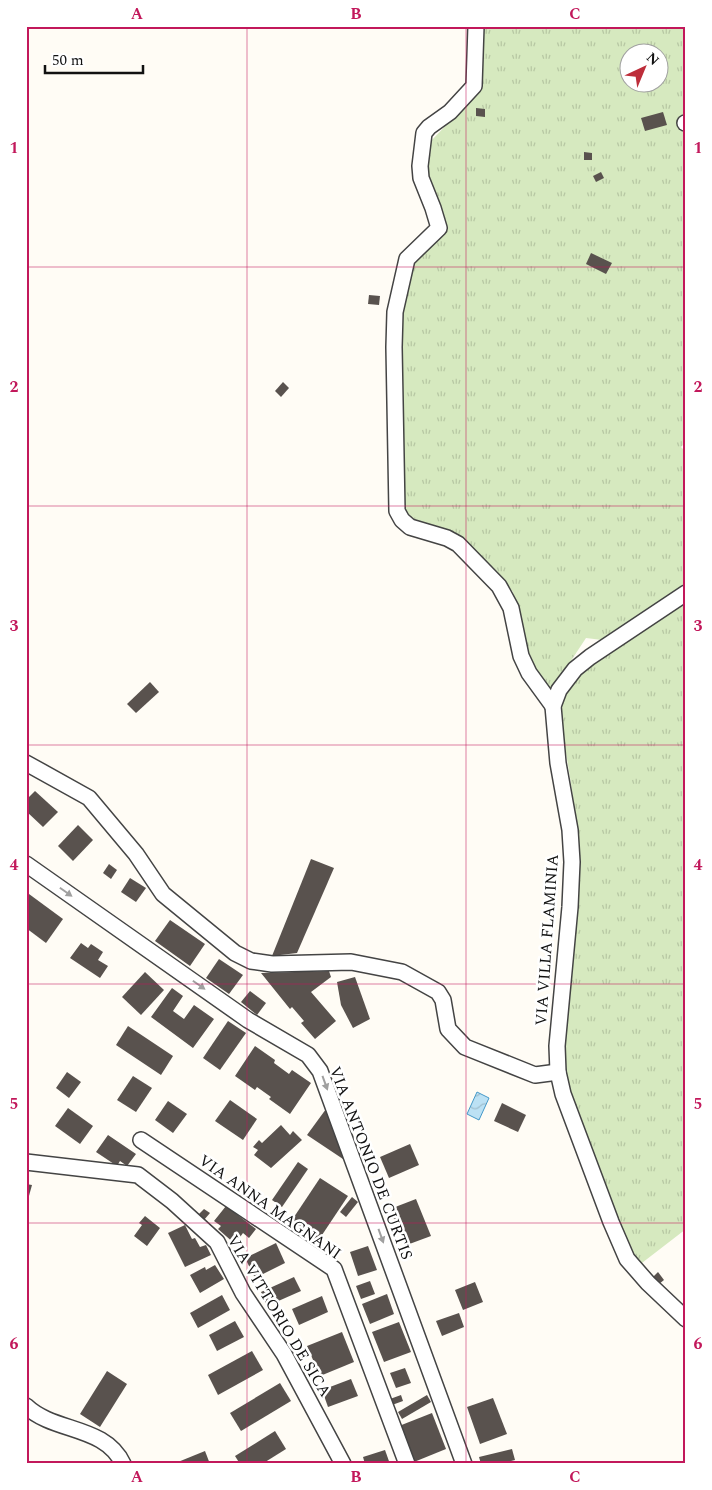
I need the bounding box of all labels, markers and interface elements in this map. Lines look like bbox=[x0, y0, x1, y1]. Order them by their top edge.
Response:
text: A bbox=[131, 2, 144, 26]
text: B bbox=[350, 2, 362, 26]
text: C bbox=[569, 2, 581, 26]
scale bar bbox=[45, 42, 142, 74]
north arrow bbox=[620, 42, 670, 92]
text: N bbox=[641, 47, 664, 71]
text: 50 m bbox=[52, 49, 84, 72]
text: 1 bbox=[10, 136, 18, 160]
text: 1 bbox=[694, 136, 702, 160]
text: 2 bbox=[10, 375, 19, 399]
text: 2 bbox=[694, 375, 703, 399]
text: 3 bbox=[10, 614, 19, 638]
text: 3 bbox=[694, 614, 703, 638]
text: 4 bbox=[10, 853, 19, 877]
street label: VIA VILLA FLAMINIA bbox=[529, 853, 565, 1027]
text: 4 bbox=[694, 853, 703, 877]
one-way arrow bbox=[59, 887, 73, 897]
one-way arrow bbox=[192, 980, 206, 990]
street label: VIA ANTONIO DE CURTIS bbox=[323, 1063, 419, 1263]
one-way arrow bbox=[321, 1076, 329, 1091]
text: 5 bbox=[10, 1092, 18, 1116]
text: 5 bbox=[694, 1092, 702, 1116]
street label: VIA ANNA MAGNANI bbox=[194, 1149, 346, 1265]
one-way arrow bbox=[378, 1228, 385, 1243]
street label: VIA VITTORIO DE SICA bbox=[221, 1230, 337, 1402]
text: 6 bbox=[10, 1332, 19, 1356]
text: 6 bbox=[694, 1332, 703, 1356]
text: A bbox=[131, 1465, 144, 1489]
text: B bbox=[350, 1465, 362, 1489]
text: C bbox=[569, 1465, 581, 1489]

